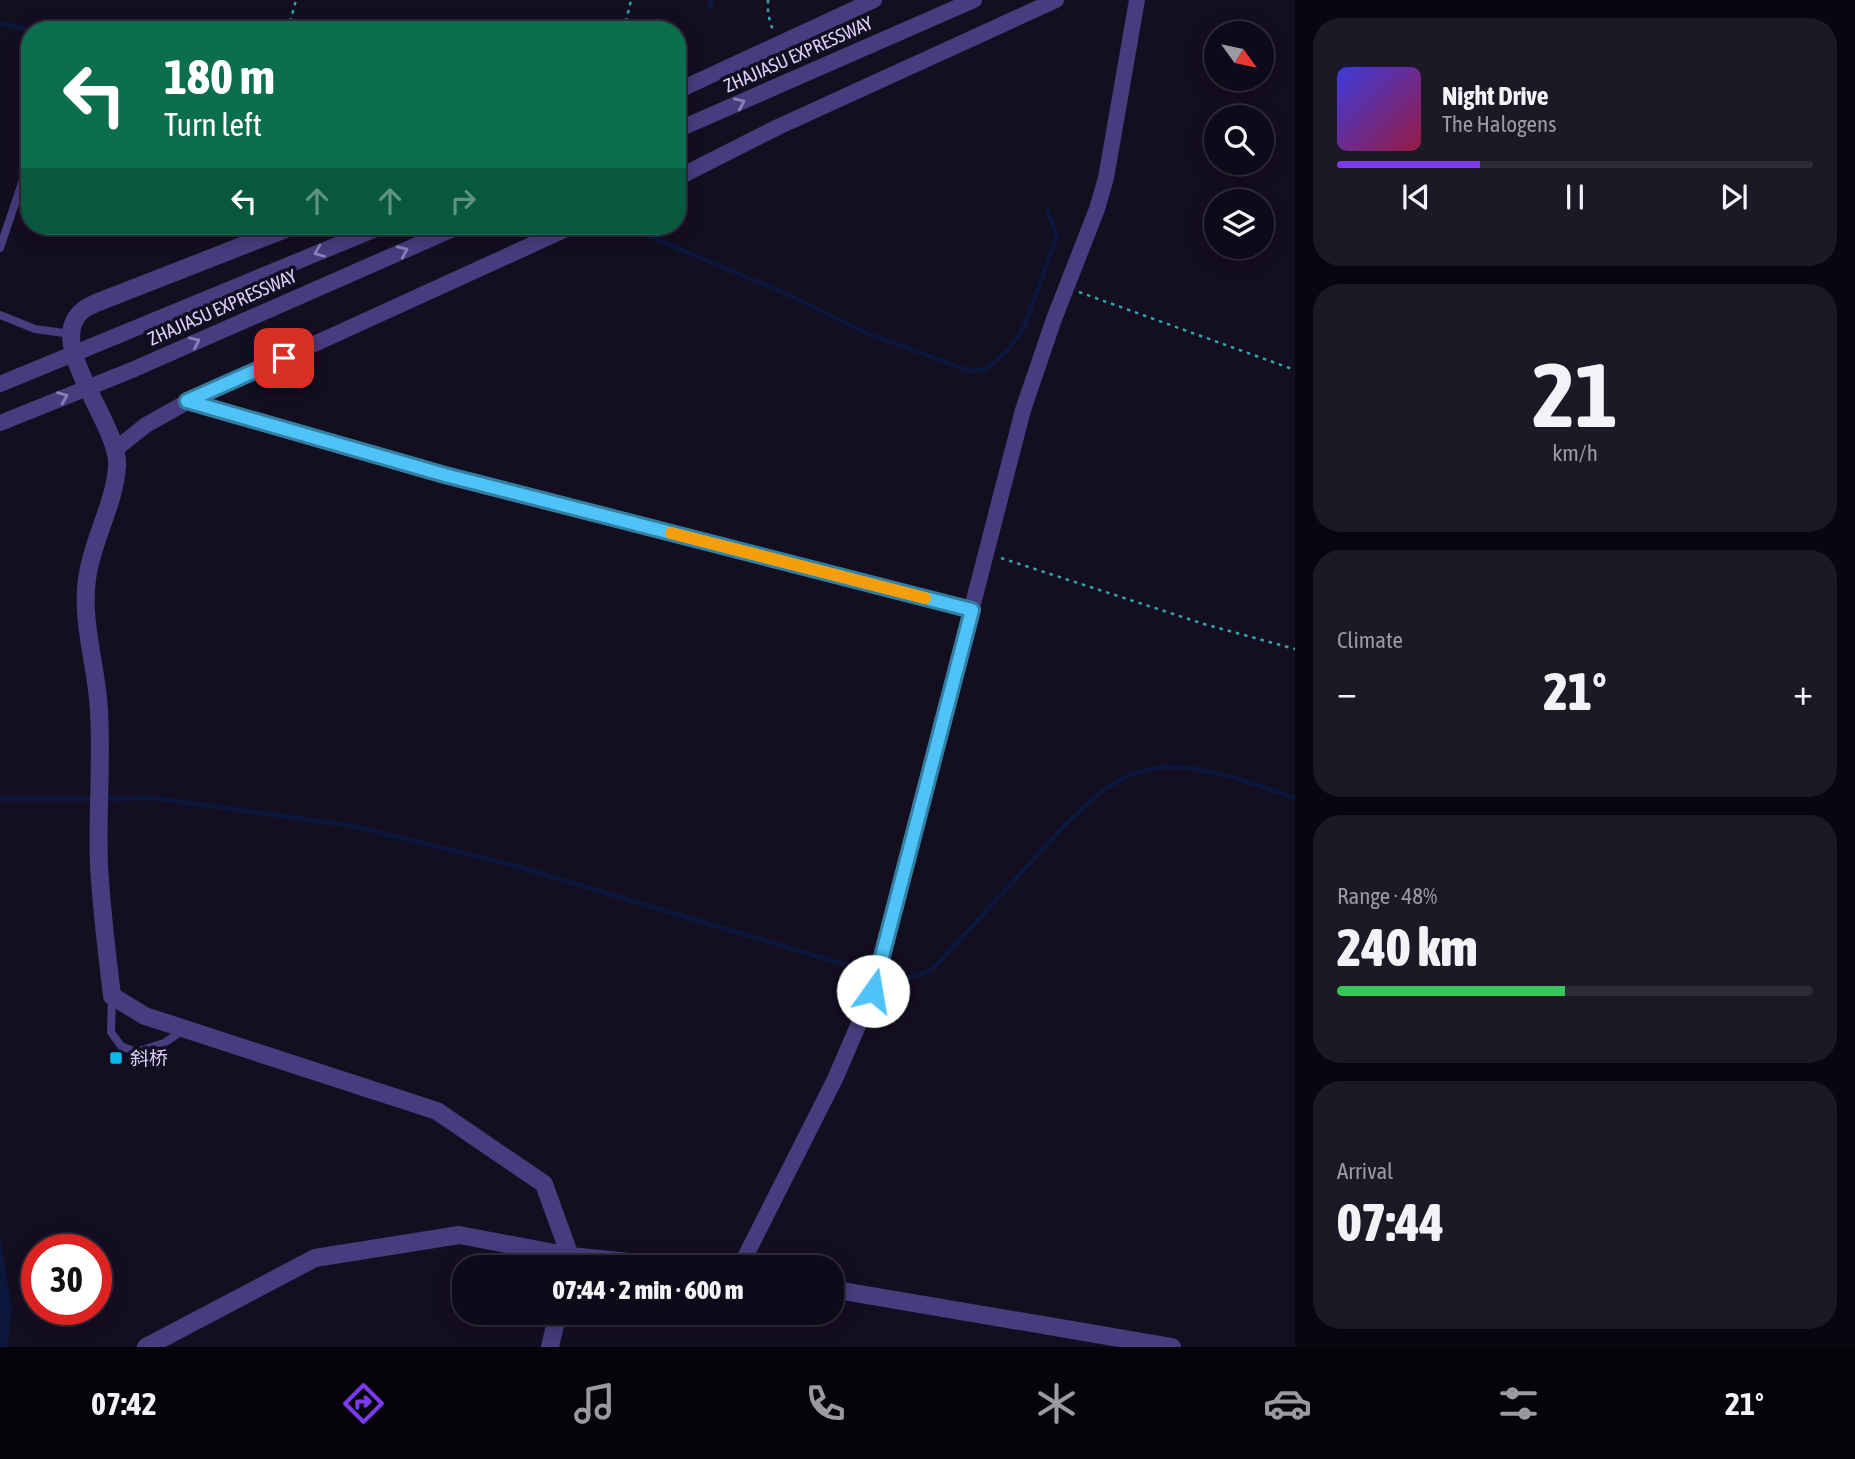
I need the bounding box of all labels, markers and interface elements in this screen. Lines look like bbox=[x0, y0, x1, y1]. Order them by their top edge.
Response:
street label: ZHAJIASU EXPRESSWAY bbox=[720, 11, 876, 97]
north arrow bbox=[1204, 21, 1274, 91]
map controls bbox=[1204, 21, 1274, 259]
text: 180 m bbox=[164, 48, 275, 104]
icon: left bbox=[49, 49, 140, 140]
text: Night Drive bbox=[1442, 81, 1549, 111]
one-way arrow bbox=[733, 97, 745, 111]
button: search bbox=[1204, 105, 1274, 175]
text: Turn left bbox=[164, 106, 262, 143]
text: The Halogens bbox=[1442, 111, 1556, 137]
icon: previous bbox=[1397, 178, 1435, 216]
icon: pause bbox=[1556, 178, 1594, 216]
icon: next bbox=[1715, 178, 1753, 216]
icon: left bbox=[225, 182, 263, 220]
icon: ahead bbox=[298, 182, 336, 220]
icon: ahead bbox=[371, 182, 409, 220]
icon: right bbox=[444, 182, 482, 220]
button: layers bbox=[1204, 189, 1274, 259]
one-way arrow bbox=[314, 243, 326, 257]
one-way arrow bbox=[396, 245, 408, 259]
street label: ZHAJIASU EXPRESSWAY bbox=[144, 264, 300, 350]
pin bbox=[254, 328, 314, 388]
one-way arrow bbox=[187, 336, 200, 350]
icon: arrive bbox=[265, 339, 303, 377]
text: 21 bbox=[1532, 342, 1618, 446]
one-way arrow bbox=[57, 392, 69, 406]
text: km/h bbox=[1552, 440, 1598, 466]
text: Climate bbox=[1337, 627, 1403, 653]
text: 21° bbox=[1543, 661, 1607, 721]
text: − bbox=[1337, 670, 1357, 713]
text: + bbox=[1793, 670, 1813, 713]
text: Range · 48% bbox=[1337, 883, 1437, 909]
text: 240 km bbox=[1337, 917, 1478, 977]
position arrow bbox=[836, 954, 910, 1028]
place label: 斜桥 bbox=[130, 1047, 168, 1069]
marker: 斜桥 bbox=[108, 1050, 124, 1066]
text: Arrival bbox=[1337, 1158, 1393, 1184]
text: 07:44 bbox=[1337, 1192, 1444, 1252]
speed limit sign: 30 bbox=[21, 1234, 112, 1325]
text: 07:44 · 2 min · 600 m bbox=[553, 1275, 743, 1305]
icon: directions bbox=[339, 1379, 388, 1428]
icon: music bbox=[570, 1379, 619, 1428]
icon: phone bbox=[801, 1379, 850, 1428]
icon: climate bbox=[1032, 1379, 1081, 1428]
icon: car bbox=[1263, 1379, 1312, 1428]
icon: filters bbox=[1494, 1379, 1543, 1428]
text: 07:42 bbox=[91, 1385, 157, 1422]
text: 21° bbox=[1725, 1385, 1764, 1422]

